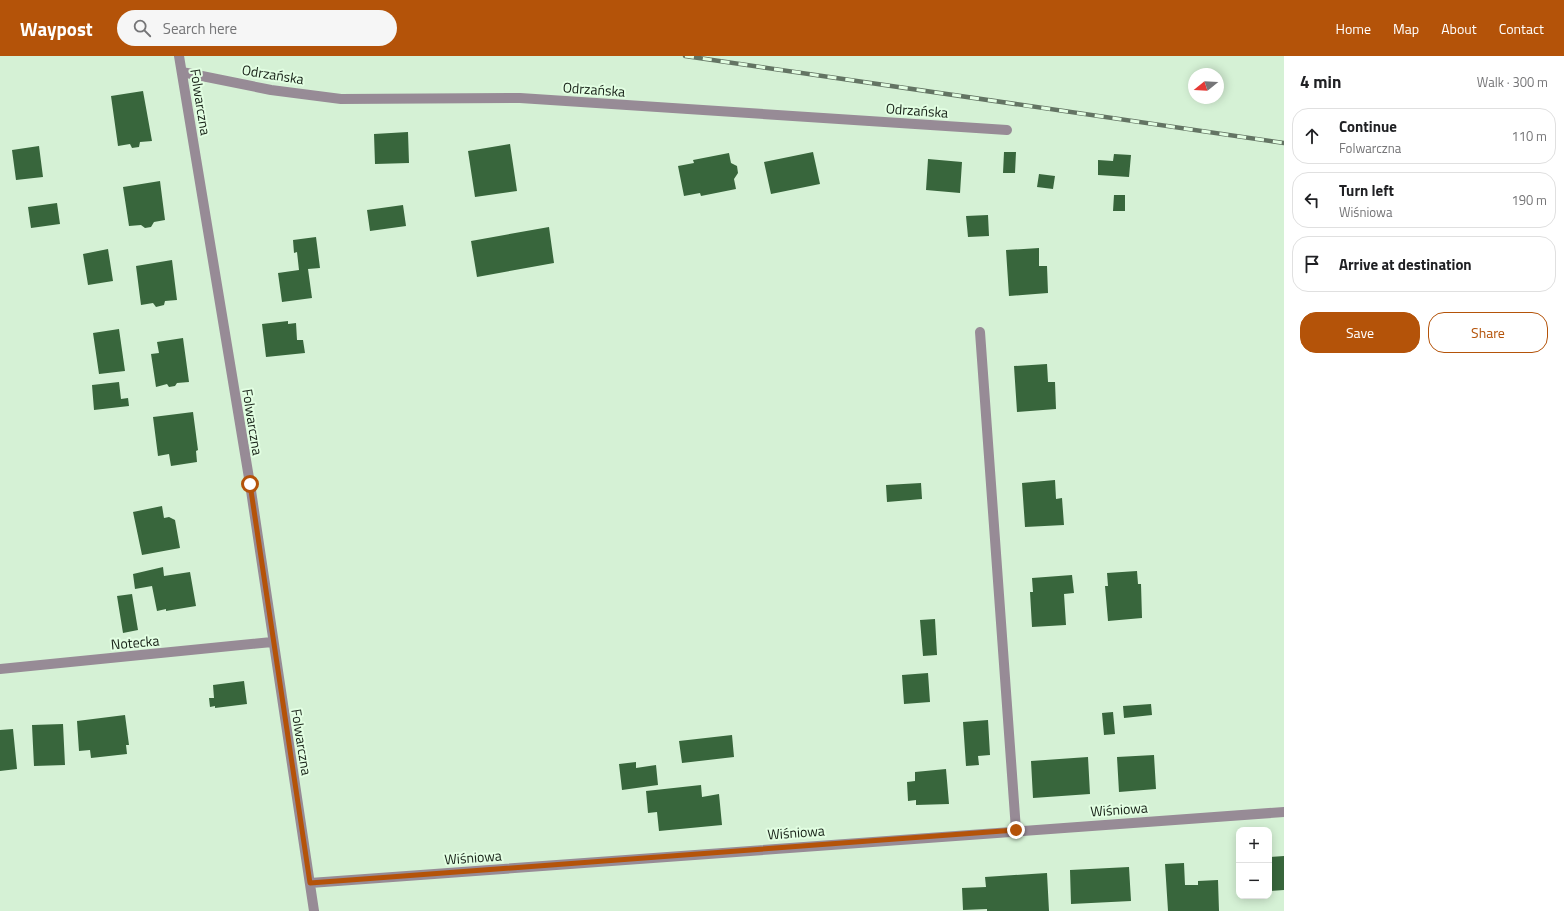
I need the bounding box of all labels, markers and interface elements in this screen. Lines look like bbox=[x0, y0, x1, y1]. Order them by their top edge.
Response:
search box bbox=[117, 10, 397, 46]
text: Waypost bbox=[20, 14, 93, 43]
icon: search bbox=[131, 17, 153, 39]
text: Search here bbox=[163, 17, 237, 40]
text: Home bbox=[1336, 18, 1371, 39]
text: Map bbox=[1393, 18, 1419, 39]
text: About bbox=[1441, 18, 1477, 39]
text: Contact bbox=[1499, 18, 1544, 39]
street label: Odrzańska bbox=[240, 59, 306, 89]
street label: Folwarczna bbox=[185, 67, 217, 137]
north arrow bbox=[1188, 68, 1224, 104]
text: 4 min bbox=[1300, 69, 1341, 95]
text: Walk · 300 m bbox=[1477, 72, 1548, 92]
street label: Odrzańska bbox=[562, 76, 626, 102]
street label: Odrzańska bbox=[885, 97, 949, 123]
text: Continue bbox=[1339, 115, 1397, 138]
icon: ahead bbox=[1301, 125, 1323, 147]
text: 110 m bbox=[1511, 126, 1547, 146]
text: Folwarczna bbox=[1339, 138, 1401, 158]
text: Turn left bbox=[1339, 179, 1394, 202]
icon: left bbox=[1301, 189, 1323, 211]
text: 190 m bbox=[1511, 190, 1547, 210]
text: Wiśniowa bbox=[1339, 202, 1392, 222]
icon: arrive bbox=[1301, 253, 1323, 275]
text: Arrive at destination bbox=[1339, 253, 1472, 276]
button: Save bbox=[1300, 312, 1420, 353]
button: Share bbox=[1428, 312, 1548, 353]
street label: Folwarczna bbox=[237, 387, 269, 457]
route start bbox=[241, 475, 259, 493]
street label: Notecka bbox=[110, 629, 160, 655]
street label: Folwarczna bbox=[286, 707, 318, 777]
street label: Wiśniowa bbox=[1090, 797, 1148, 821]
street label: Wiśniowa bbox=[767, 820, 825, 844]
route end bbox=[1007, 821, 1025, 839]
map controls bbox=[1236, 827, 1272, 899]
button: + bbox=[1236, 827, 1272, 863]
street label: Wiśniowa bbox=[444, 845, 502, 869]
button: − bbox=[1236, 863, 1272, 899]

